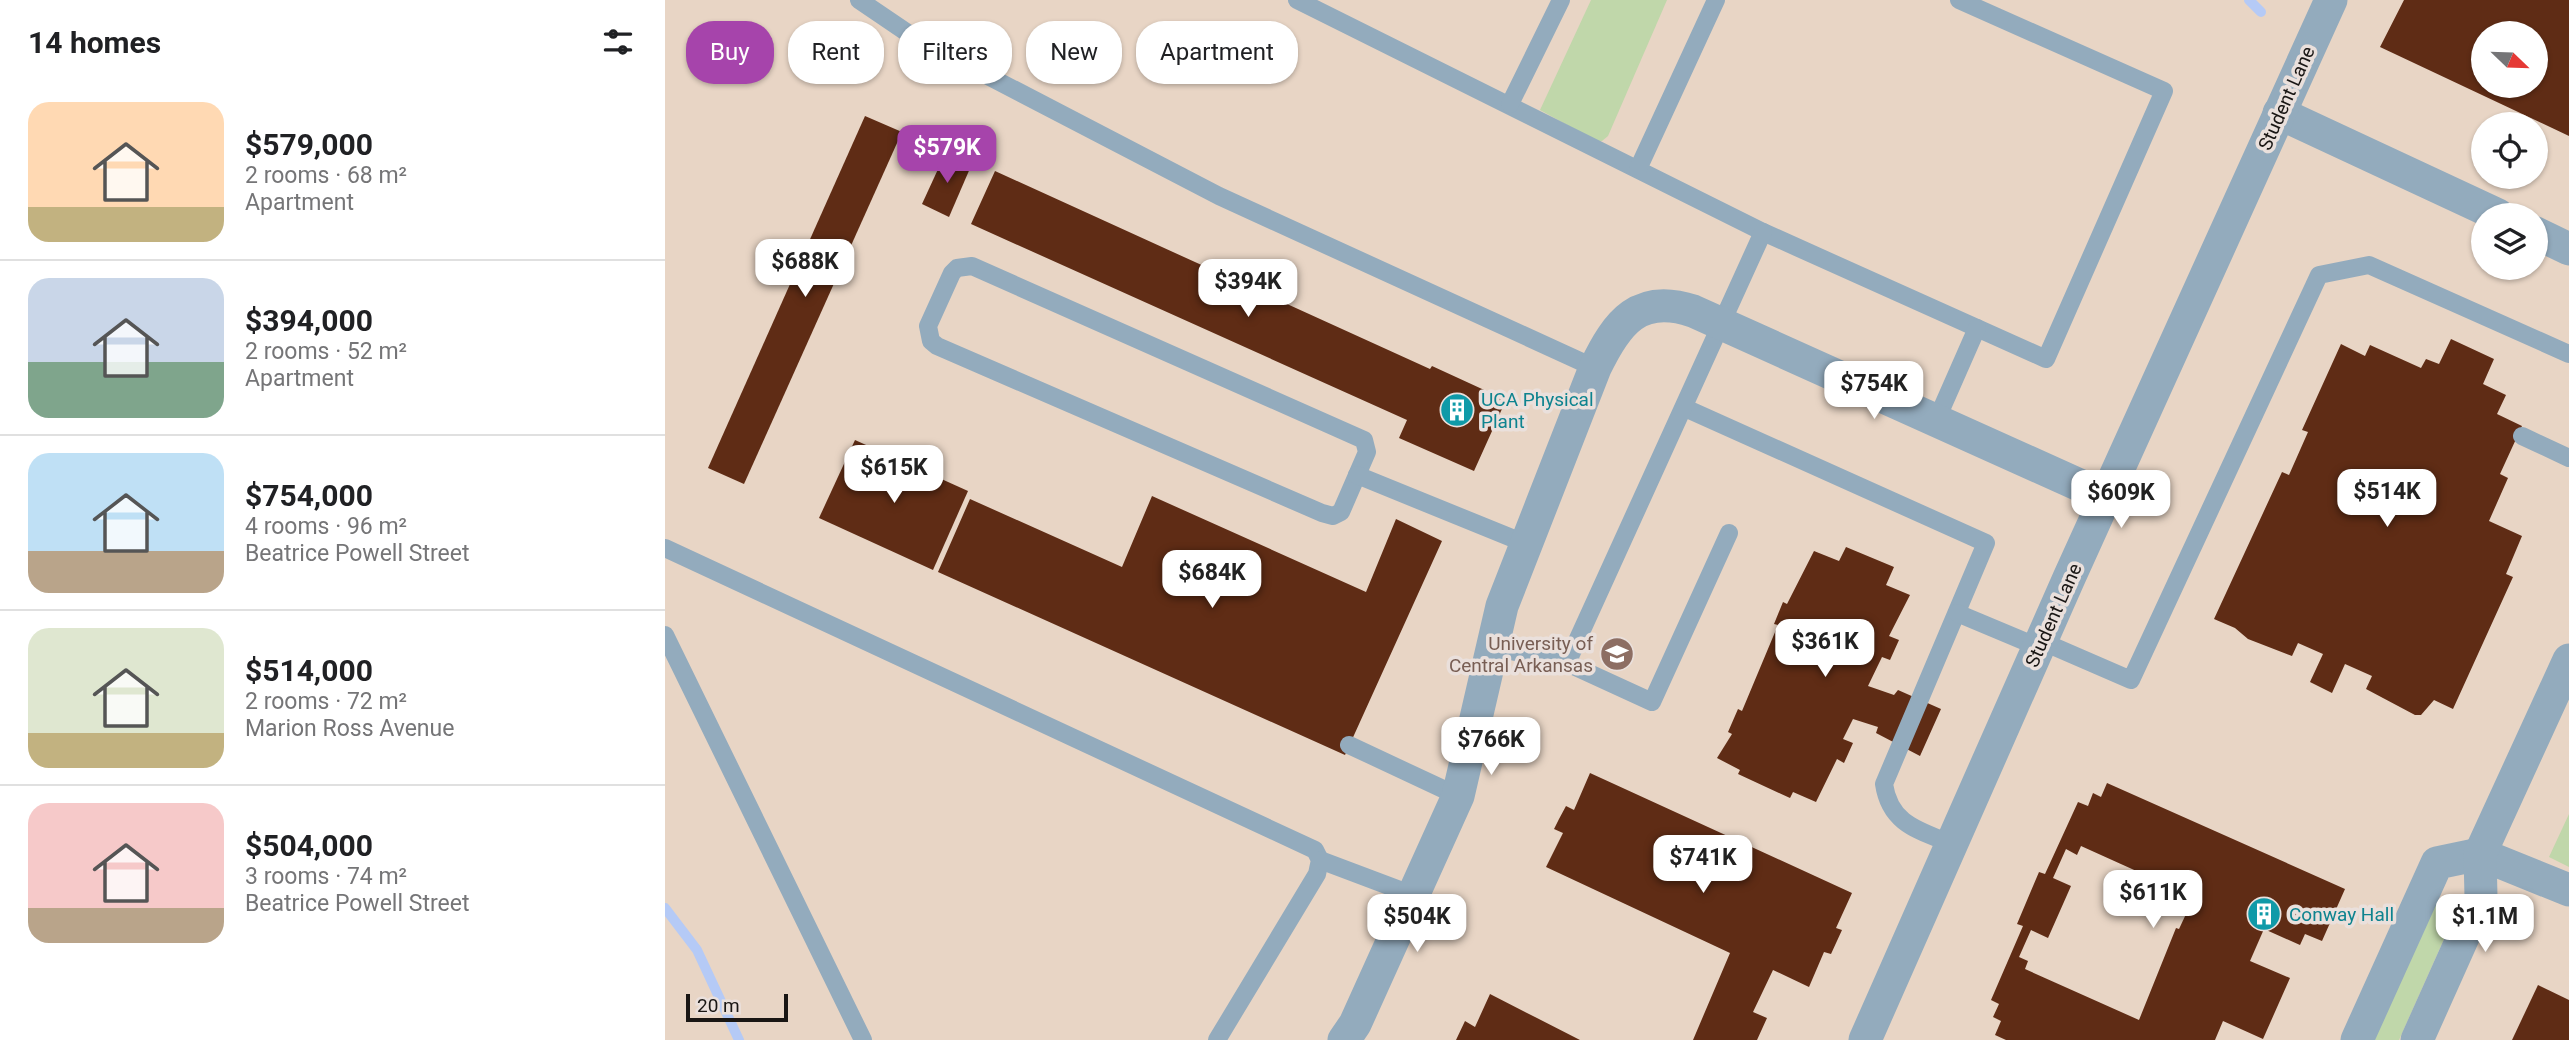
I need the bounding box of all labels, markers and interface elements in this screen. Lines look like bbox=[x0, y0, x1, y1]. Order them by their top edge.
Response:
chip: Buy bbox=[686, 21, 774, 84]
chip: Rent bbox=[788, 21, 884, 84]
chip: Filters bbox=[898, 21, 1012, 84]
chip: New bbox=[1026, 21, 1122, 84]
chip: Apartment bbox=[1136, 21, 1298, 84]
north arrow bbox=[2471, 21, 2548, 98]
map controls bbox=[2471, 21, 2548, 280]
icon: filters bbox=[599, 23, 637, 61]
text: 14 homes bbox=[28, 25, 161, 60]
street label: Student Lane bbox=[2253, 43, 2320, 154]
button: locate bbox=[2471, 112, 2548, 189]
pin: $579K bbox=[898, 125, 996, 185]
text: $579,000 bbox=[245, 127, 373, 162]
icon: home bbox=[84, 130, 168, 214]
text: $579K bbox=[913, 134, 981, 161]
text: 2 rooms · 68 m² bbox=[245, 162, 407, 189]
text: Apartment bbox=[245, 189, 354, 216]
button: layers bbox=[2471, 203, 2548, 280]
pin: $688K bbox=[756, 240, 854, 299]
text: $688K bbox=[771, 248, 839, 275]
pin: $394K bbox=[1199, 260, 1297, 319]
text: $394K bbox=[1214, 268, 1282, 295]
text: $394,000 bbox=[245, 303, 373, 338]
icon: home bbox=[84, 306, 168, 390]
text: 2 rooms · 52 m² bbox=[245, 338, 407, 365]
pin: $754K bbox=[1825, 362, 1923, 421]
text: Apartment bbox=[245, 365, 354, 392]
text: $754K bbox=[1840, 370, 1908, 397]
place label: UCA Physical Plant bbox=[1481, 388, 1594, 433]
building icon: UCA Physical Plant bbox=[1438, 391, 1476, 429]
pin: $615K bbox=[845, 446, 943, 505]
text: $615K bbox=[860, 454, 928, 481]
pin: $609K bbox=[2072, 470, 2170, 530]
pin: $514K bbox=[2338, 470, 2436, 529]
text: $754,000 bbox=[245, 478, 373, 513]
text: $514K bbox=[2353, 478, 2421, 505]
text: $609K bbox=[2087, 479, 2155, 506]
icon: home bbox=[84, 481, 168, 565]
text: 4 rooms · 96 m² bbox=[245, 513, 407, 540]
text: Beatrice Powell Street bbox=[245, 540, 469, 567]
pin: $684K bbox=[1163, 550, 1261, 610]
text: $684K bbox=[1178, 559, 1246, 586]
street label: Student Lane bbox=[2020, 560, 2087, 671]
pin: $361K bbox=[1776, 620, 1874, 679]
text: $361K bbox=[1791, 628, 1859, 655]
place label: University of Central Arkansas bbox=[1449, 632, 1593, 677]
school or university icon: University of Central Arkansas bbox=[1598, 635, 1636, 673]
text: $514,000 bbox=[245, 653, 373, 688]
icon: home bbox=[84, 656, 168, 740]
text: 2 rooms · 72 m² bbox=[245, 688, 407, 715]
text: Marion Ross Avenue bbox=[245, 715, 454, 742]
pin: $766K bbox=[1442, 718, 1540, 777]
text: $766K bbox=[1457, 726, 1525, 753]
text: $504,000 bbox=[245, 828, 373, 863]
icon: home bbox=[84, 831, 168, 915]
pin: $741K bbox=[1654, 836, 1752, 895]
text: $741K bbox=[1669, 844, 1737, 871]
text: 3 rooms · 74 m² bbox=[245, 863, 407, 890]
pin: $611K bbox=[2104, 870, 2202, 930]
text: $611K bbox=[2119, 879, 2187, 906]
text: Beatrice Powell Street bbox=[245, 890, 469, 917]
pin: $504K bbox=[1368, 894, 1466, 954]
pin: $1.1M bbox=[2436, 894, 2534, 954]
building icon: Conway Hall bbox=[2245, 895, 2283, 933]
text: $504K bbox=[1383, 903, 1451, 930]
place label: Conway Hall bbox=[2289, 903, 2394, 926]
text: $1.1M bbox=[2452, 903, 2518, 930]
scale bar bbox=[686, 991, 787, 1023]
text: 20 m bbox=[697, 994, 740, 1017]

